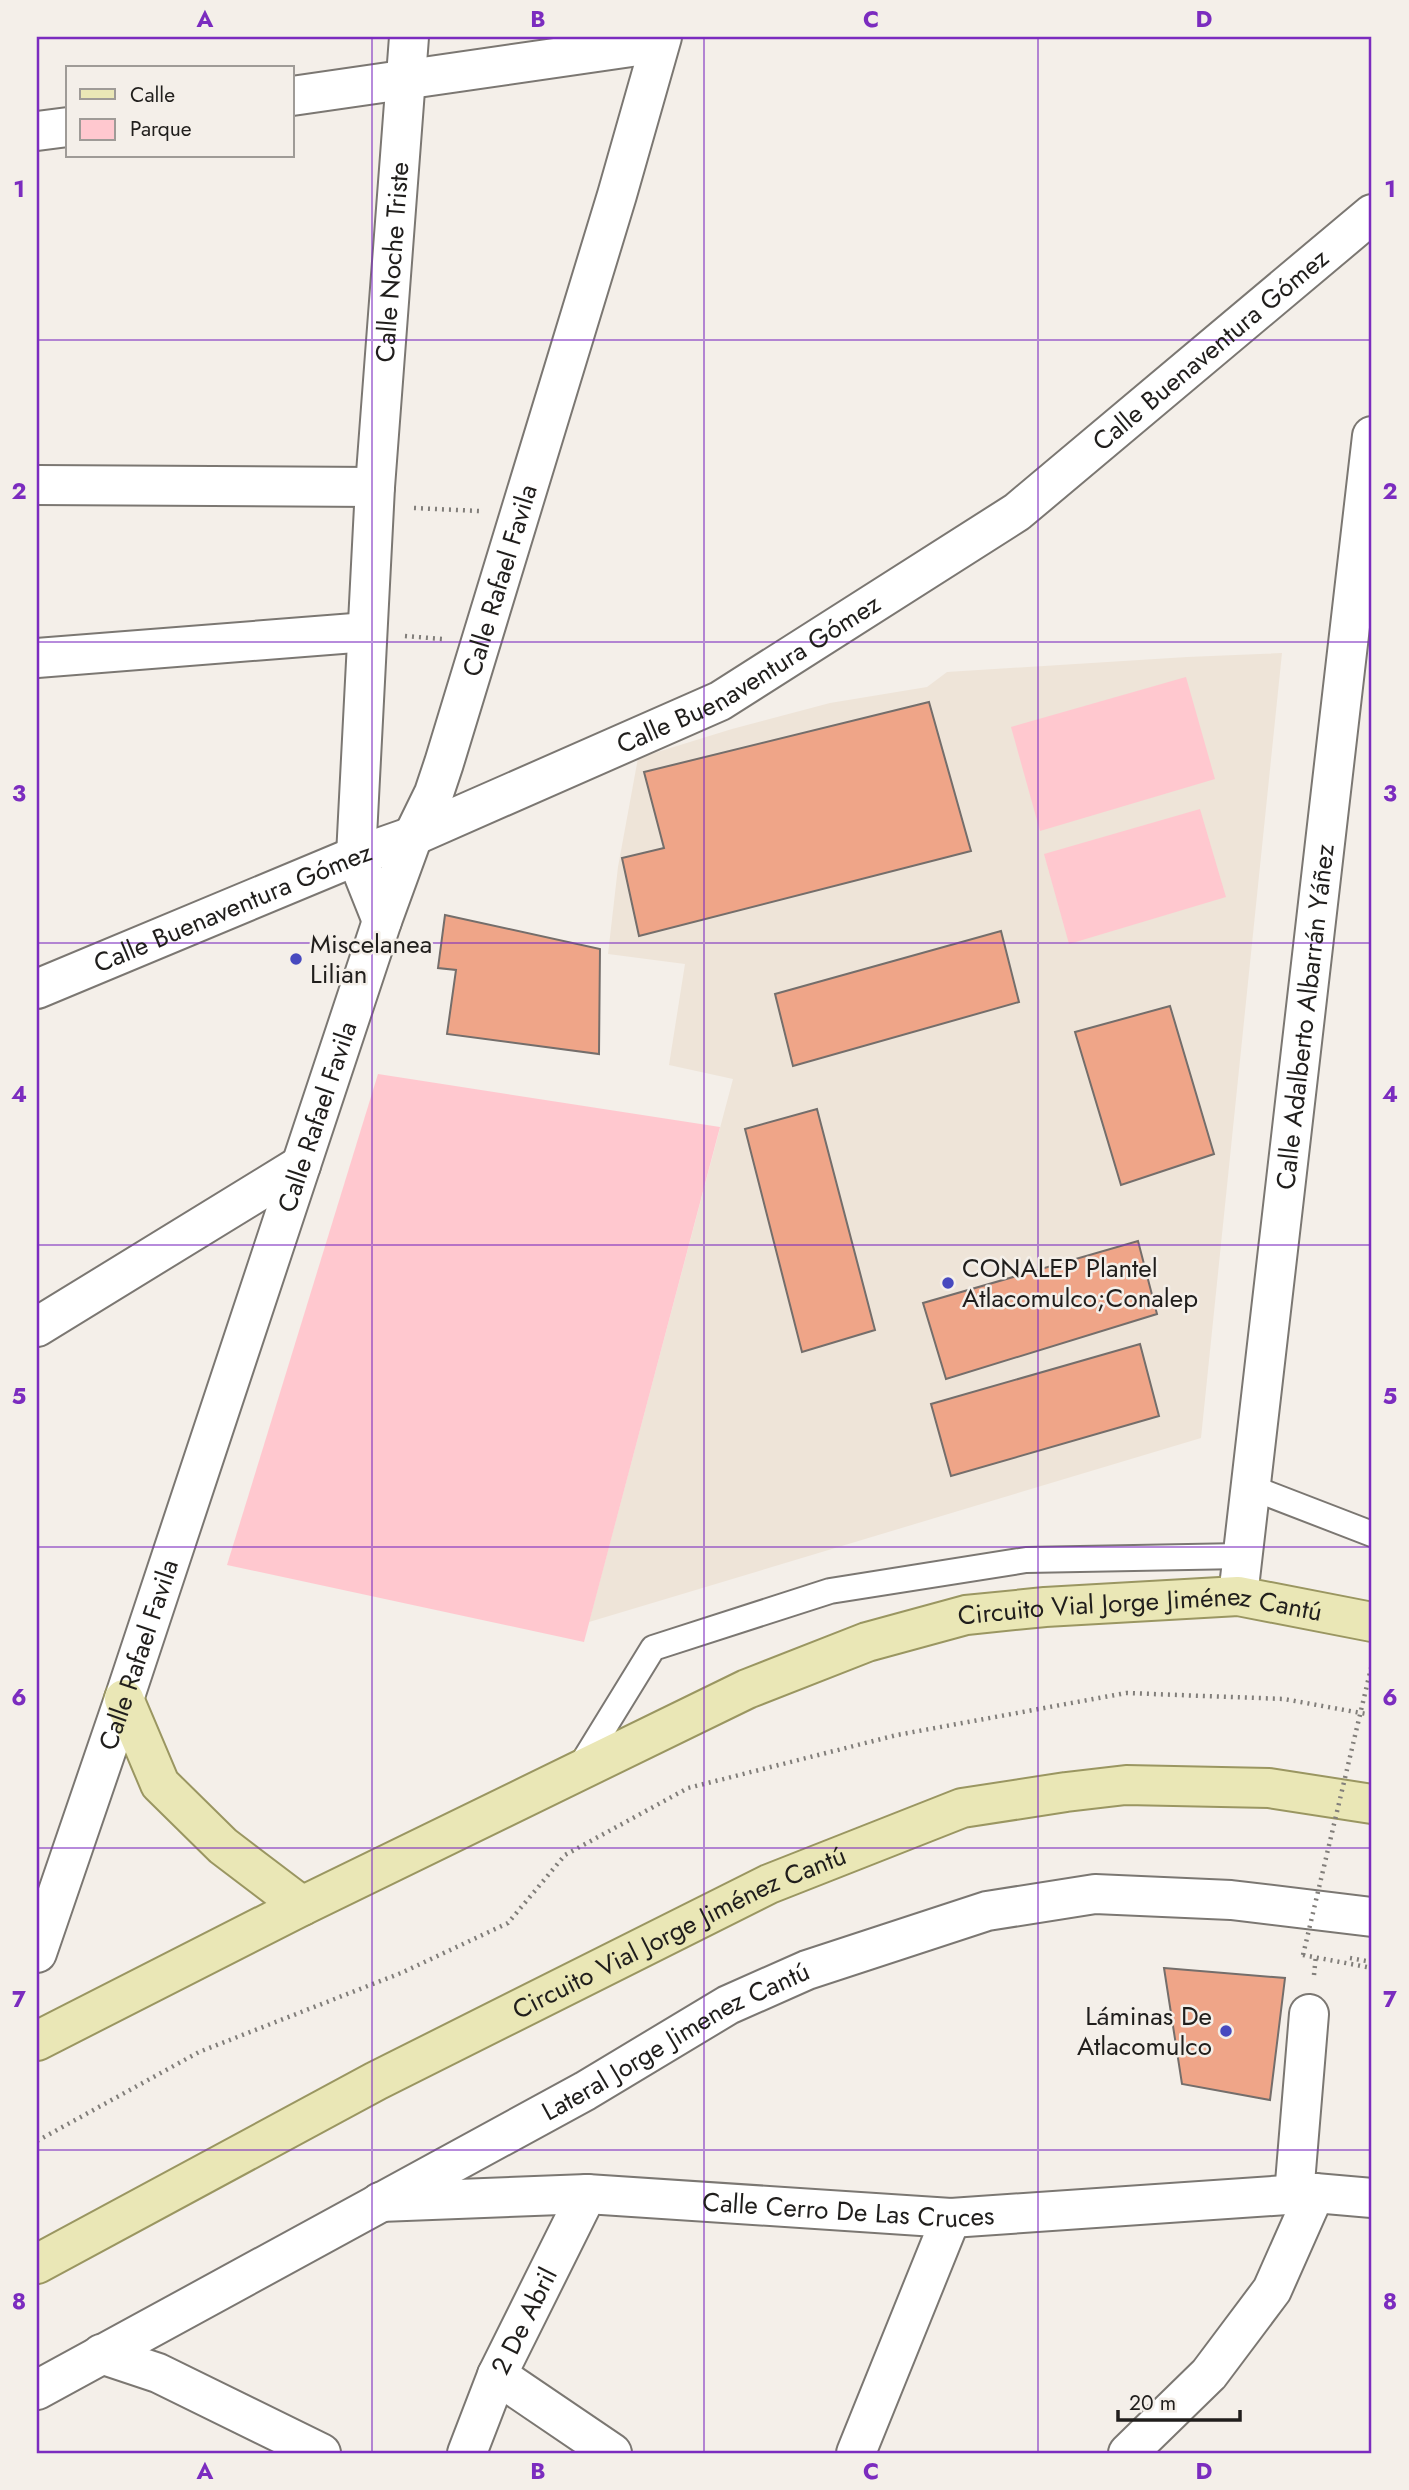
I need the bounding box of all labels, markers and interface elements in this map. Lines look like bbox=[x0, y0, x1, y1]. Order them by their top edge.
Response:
text: A bbox=[196, 2, 214, 36]
text: B bbox=[530, 2, 546, 36]
text: C bbox=[863, 2, 879, 36]
text: D bbox=[1196, 2, 1213, 36]
legend bbox=[66, 66, 294, 158]
text: Calle bbox=[130, 80, 175, 110]
text: Parque bbox=[130, 114, 192, 144]
street label: Calle Noche Triste bbox=[365, 160, 419, 364]
text: 1 bbox=[13, 172, 25, 206]
text: 1 bbox=[1384, 172, 1396, 206]
street label: Calle Buenaventura Gómez bbox=[1084, 239, 1337, 460]
text: 2 bbox=[11, 474, 27, 508]
text: 2 bbox=[1382, 474, 1398, 508]
street label: Calle Rafael Favila bbox=[452, 480, 547, 681]
street label: Calle Buenaventura Gómez bbox=[610, 585, 888, 763]
text: 3 bbox=[12, 776, 26, 810]
text: 3 bbox=[1383, 776, 1397, 810]
street label: Calle Buenaventura Gómez bbox=[88, 833, 377, 982]
street label: Calle Adalberto Albarrán Yáñez bbox=[1266, 842, 1344, 1192]
place label: Miscelanea Lilian bbox=[310, 925, 432, 993]
marker: Miscelanea Lilian bbox=[288, 951, 304, 967]
street label: Calle Rafael Favila bbox=[268, 1016, 366, 1217]
text: 4 bbox=[11, 1077, 27, 1111]
text: 4 bbox=[1382, 1077, 1398, 1111]
place label: CONALEP Plantel Atlacomulco;Conalep bbox=[962, 1249, 1198, 1317]
marker: CONALEP Plantel Atlacomulco;Conalep bbox=[940, 1275, 956, 1291]
text: 5 bbox=[12, 1379, 26, 1413]
text: 5 bbox=[1383, 1379, 1397, 1413]
street label: Calle Rafael Favila bbox=[89, 1554, 188, 1755]
street label: Circuito Vial Jorge Jiménez Cantú bbox=[956, 1577, 1326, 1635]
text: 6 bbox=[11, 1680, 27, 1714]
text: 6 bbox=[1382, 1680, 1398, 1714]
street label: Circuito Vial Jorge Jiménez Cantú bbox=[506, 1836, 852, 2029]
street label: Lateral Jorge Jimenez Cantú bbox=[535, 1952, 816, 2130]
text: 7 bbox=[12, 1982, 26, 2016]
text: 7 bbox=[1383, 1982, 1397, 2016]
place label: Láminas De Atlacomulco bbox=[1077, 1997, 1212, 2065]
marker: Láminas De Atlacomulco bbox=[1218, 2023, 1234, 2039]
street label: Calle Cerro De Las Cruces bbox=[701, 2183, 995, 2237]
street label: 2 De Abril bbox=[481, 2261, 567, 2381]
text: 8 bbox=[12, 2284, 26, 2318]
text: 8 bbox=[1383, 2284, 1397, 2318]
scale bar bbox=[1118, 2378, 1241, 2422]
text: 20 m bbox=[1129, 2388, 1176, 2418]
text: A bbox=[196, 2454, 214, 2488]
text: B bbox=[530, 2454, 546, 2488]
text: C bbox=[863, 2454, 879, 2488]
text: D bbox=[1196, 2454, 1213, 2488]

